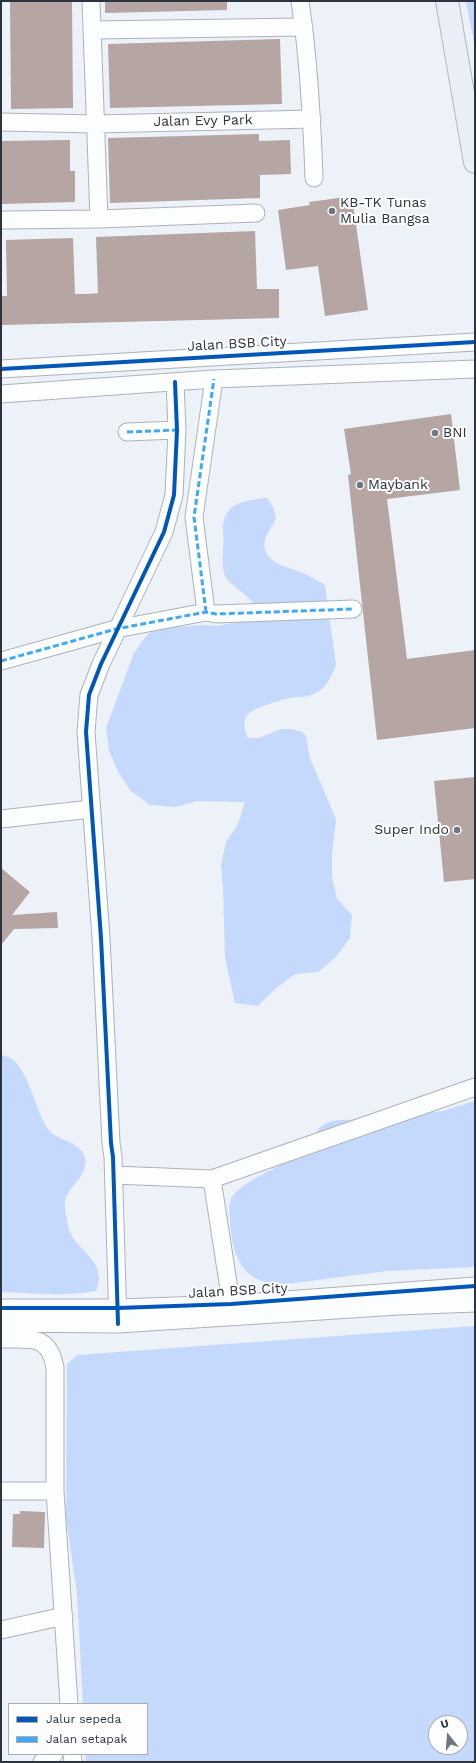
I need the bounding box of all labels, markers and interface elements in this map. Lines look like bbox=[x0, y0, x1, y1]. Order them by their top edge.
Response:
street label: Jalan Evy Park bbox=[153, 112, 253, 130]
place label: KB-TK Tunas Mulia Bangsa bbox=[340, 195, 430, 228]
marker: KB-TK Tunas Mulia Bangsa bbox=[327, 206, 337, 216]
street label: Jalan BSB City bbox=[187, 333, 287, 355]
place label: BNI bbox=[443, 425, 467, 441]
marker: BNI bbox=[430, 428, 440, 438]
place label: Maybank bbox=[368, 477, 428, 493]
marker: Maybank bbox=[355, 480, 365, 490]
place label: Super Indo bbox=[374, 822, 449, 838]
marker: Super Indo bbox=[452, 825, 462, 835]
street label: Jalan BSB City bbox=[188, 1280, 288, 1302]
legend bbox=[8, 1703, 148, 1755]
text: Jalur sepeda bbox=[46, 1712, 121, 1726]
north arrow bbox=[428, 1715, 468, 1755]
text: U bbox=[439, 1717, 450, 1731]
text: Jalan setapak bbox=[46, 1732, 127, 1746]

